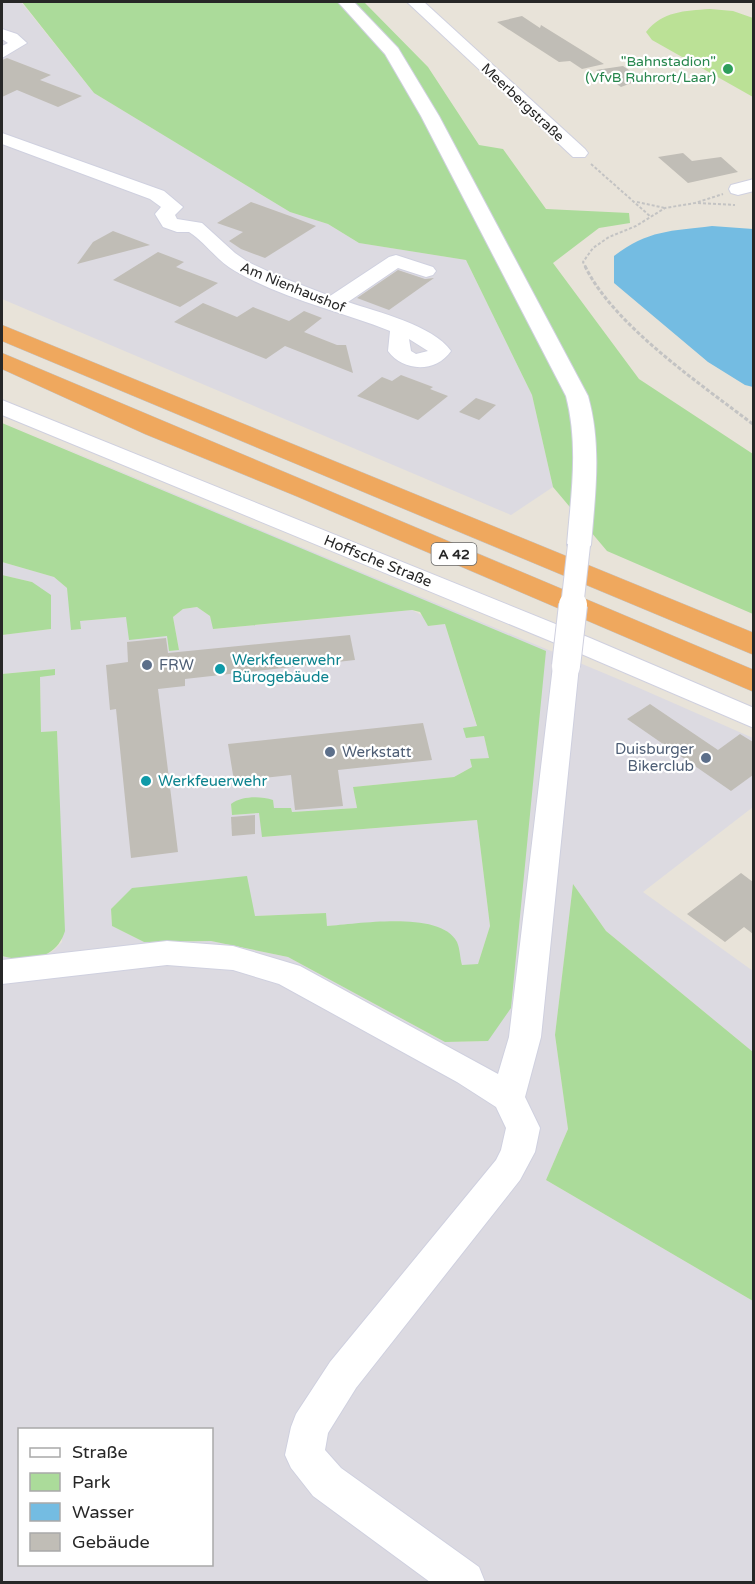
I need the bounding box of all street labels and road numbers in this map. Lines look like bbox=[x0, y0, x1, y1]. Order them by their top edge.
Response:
street label: Meerbergstraße bbox=[478, 60, 568, 145]
street label: Am Nienhaushof bbox=[238, 259, 348, 317]
street label: Hoffsche Straße bbox=[321, 531, 435, 591]
road number: A 42 bbox=[432, 543, 476, 565]

